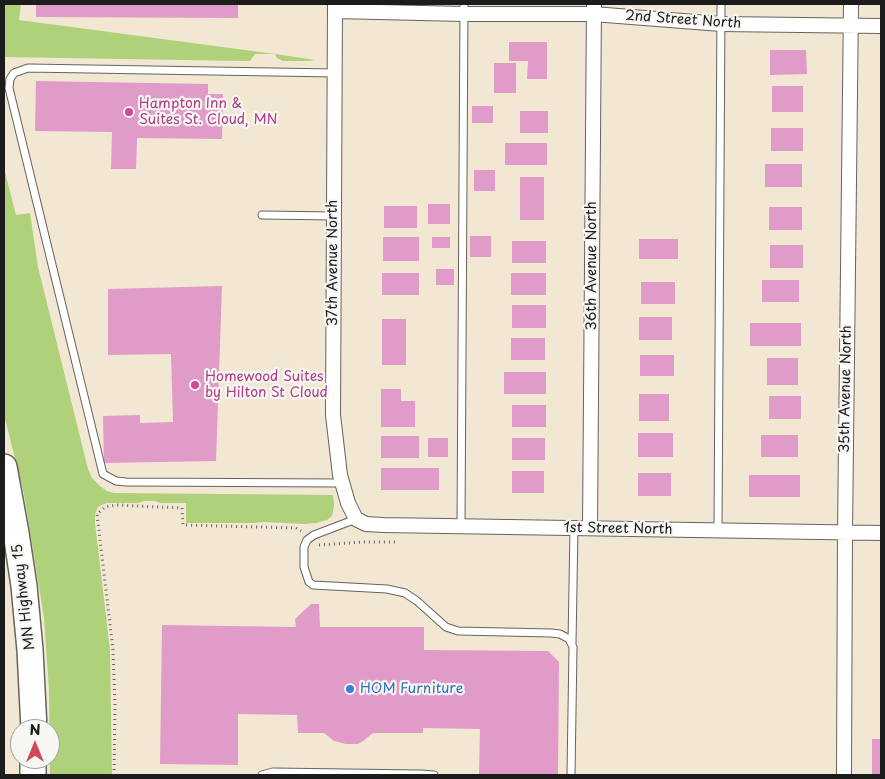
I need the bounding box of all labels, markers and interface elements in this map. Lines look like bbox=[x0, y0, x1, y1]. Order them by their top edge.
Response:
street label: 2nd Street North bbox=[624, 8, 742, 32]
place label: Hampton Inn & Suites St. Cloud, MN bbox=[139, 96, 277, 128]
marker: Hampton Inn & Suites St. Cloud, MN bbox=[123, 106, 135, 118]
street label: 37th Avenue North bbox=[325, 200, 341, 326]
street label: 36th Avenue North bbox=[584, 201, 600, 331]
street label: 35th Avenue North bbox=[836, 325, 856, 453]
place label: Homewood Suites by Hilton St Cloud bbox=[205, 369, 328, 402]
marker: Homewood Suites by Hilton St Cloud bbox=[189, 379, 201, 391]
street label: 1st Street North bbox=[563, 520, 673, 538]
street label: MN Highway 15 bbox=[9, 543, 39, 651]
place label: HOM Furniture bbox=[360, 681, 463, 697]
marker: HOM Furniture bbox=[344, 683, 356, 695]
north arrow bbox=[10, 719, 60, 769]
text: N bbox=[29, 719, 41, 740]

